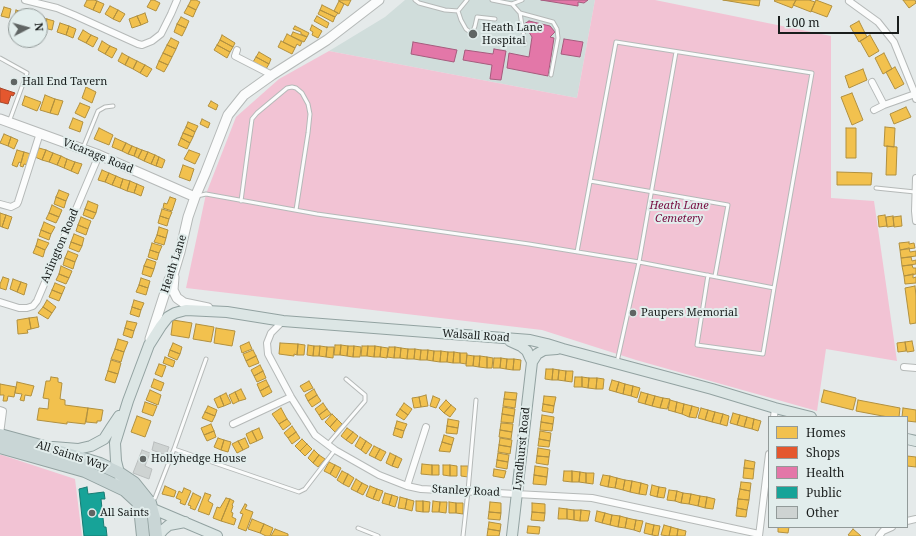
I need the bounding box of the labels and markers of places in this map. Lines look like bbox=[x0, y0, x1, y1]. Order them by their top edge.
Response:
place label: Heath Lane Hospital bbox=[482, 21, 543, 47]
marker: Heath Lane Hospital bbox=[467, 28, 479, 40]
place label: Hall End Tavern bbox=[22, 75, 107, 89]
marker: Hall End Tavern bbox=[9, 77, 19, 87]
place label: Paupers Memorial bbox=[641, 306, 738, 320]
marker: Paupers Memorial bbox=[628, 308, 638, 318]
place label: Hollyhedge House bbox=[151, 452, 246, 466]
marker: Hollyhedge House bbox=[138, 454, 148, 464]
place label: All Saints bbox=[100, 506, 149, 520]
marker: All Saints bbox=[87, 508, 97, 518]

